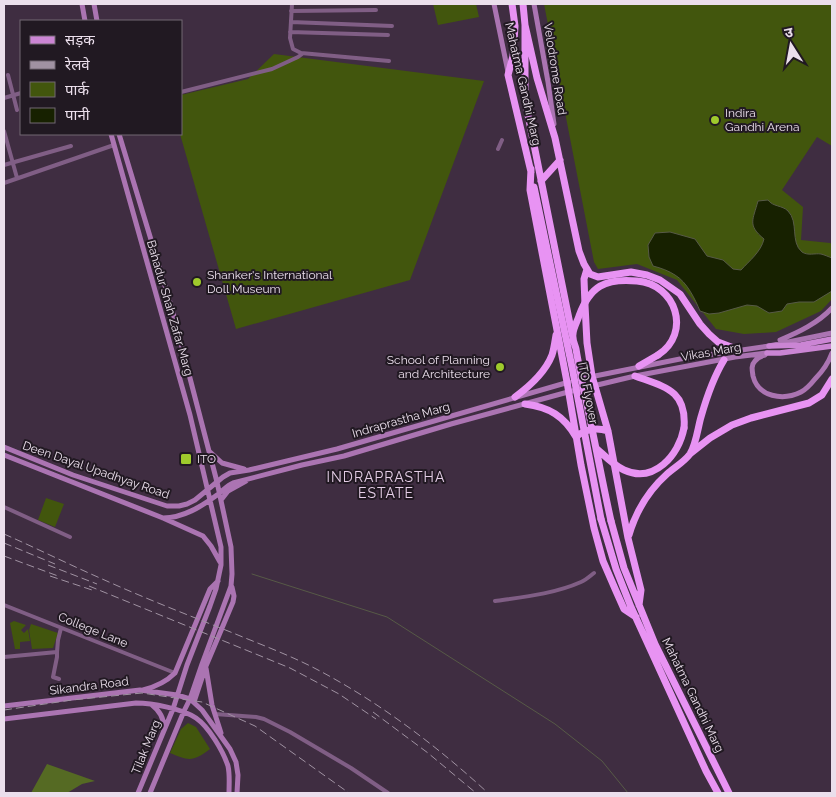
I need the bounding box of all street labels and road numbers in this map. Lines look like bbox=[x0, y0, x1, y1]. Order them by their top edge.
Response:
street label: Mahatma Gandhi Marg bbox=[502, 21, 544, 147]
street label: Velodrome Road bbox=[541, 22, 569, 116]
street label: Bahadur Shah Zafar Marg bbox=[144, 239, 196, 377]
street label: Vikas Marg bbox=[680, 340, 742, 364]
street label: ITO Flyover bbox=[575, 361, 601, 426]
street label: Indraprastha Marg bbox=[350, 399, 452, 441]
street label: Deen Dayal Upadhyay Road bbox=[21, 438, 171, 502]
street label: College Lane bbox=[56, 610, 130, 650]
street label: Mahatma Gandhi Marg bbox=[659, 635, 727, 755]
street label: Sikandra Road bbox=[49, 674, 129, 698]
street label: Tilak Marg bbox=[129, 718, 163, 776]

